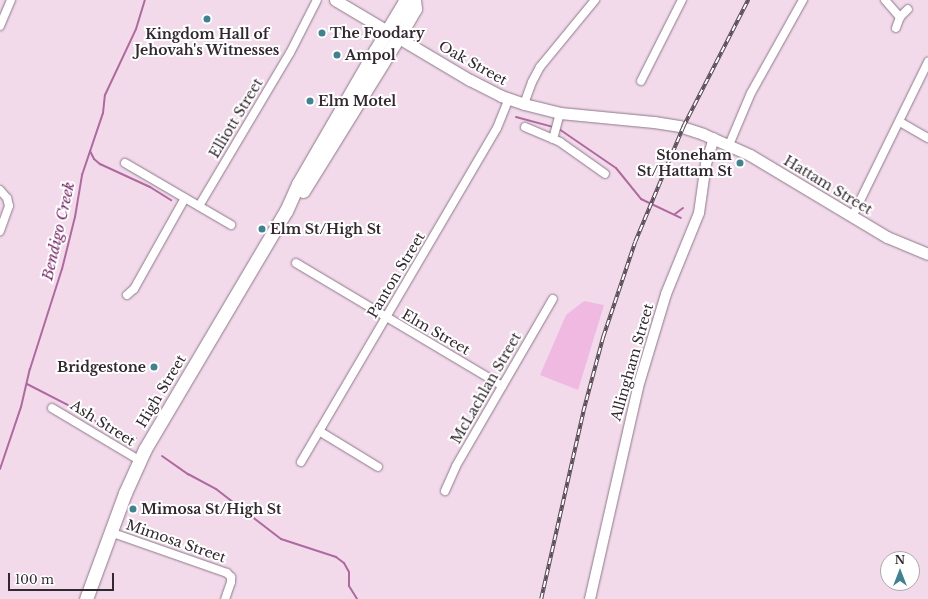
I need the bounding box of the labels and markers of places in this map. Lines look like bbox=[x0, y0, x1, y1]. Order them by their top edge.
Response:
marker: Kingdom Hall of Jehovah's Witnesses bbox=[202, 14, 212, 24]
place label: The Foodary bbox=[330, 25, 425, 41]
place label: Kingdom Hall of Jehovah's Witnesses bbox=[134, 26, 280, 58]
marker: The Foodary bbox=[317, 28, 327, 38]
place label: Ampol bbox=[345, 47, 396, 63]
marker: Ampol bbox=[332, 50, 342, 60]
place label: Elm Motel bbox=[318, 93, 396, 109]
marker: Elm Motel bbox=[305, 96, 315, 106]
place label: Stoneham St/Hattam St bbox=[637, 147, 732, 180]
marker: Stoneham St/Hattam St bbox=[735, 158, 745, 168]
place label: Elm St/High St bbox=[270, 221, 381, 237]
marker: Elm St/High St bbox=[257, 224, 267, 234]
place label: Bridgestone bbox=[57, 359, 146, 375]
marker: Bridgestone bbox=[149, 362, 159, 372]
place label: Mimosa St/High St bbox=[141, 501, 281, 517]
marker: Mimosa St/High St bbox=[128, 504, 138, 514]

